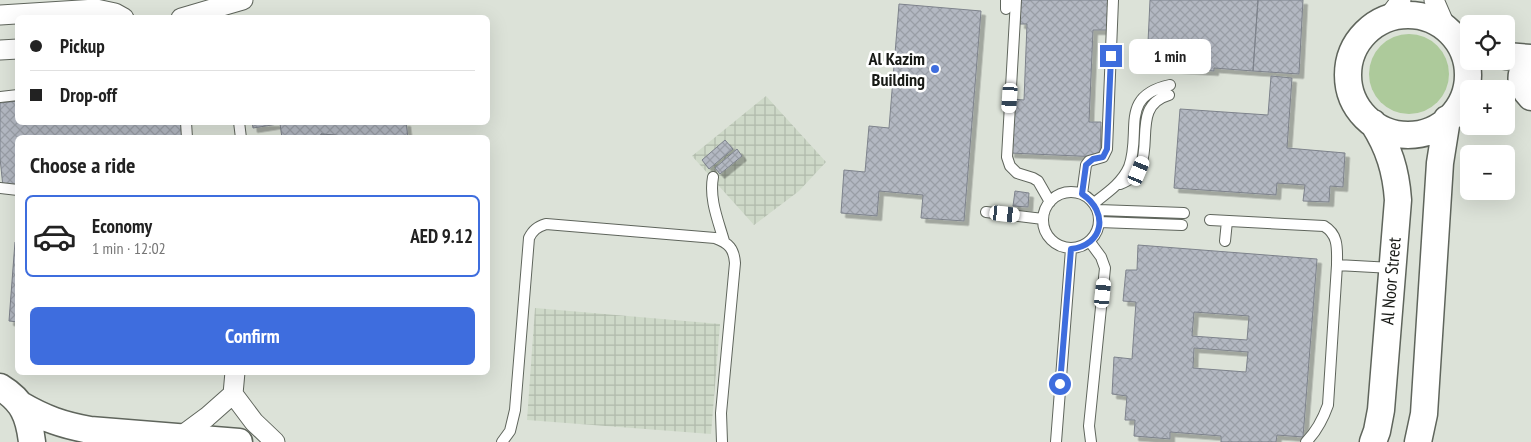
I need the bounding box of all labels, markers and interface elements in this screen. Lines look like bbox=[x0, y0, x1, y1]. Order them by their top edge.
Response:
map controls bbox=[1460, 15, 1515, 200]
button: locate bbox=[1460, 15, 1515, 70]
text: Pickup bbox=[60, 34, 105, 58]
callout: 1 min bbox=[1128, 38, 1211, 74]
route end bbox=[1100, 45, 1122, 67]
text: 1 min bbox=[1154, 46, 1186, 66]
place label: Al Kazim Building bbox=[868, 47, 925, 91]
marker: Al Kazim Building bbox=[929, 63, 941, 75]
button: + bbox=[1460, 80, 1515, 135]
text: Drop-off bbox=[60, 83, 117, 107]
car bbox=[1001, 83, 1018, 113]
button: − bbox=[1460, 145, 1515, 200]
text: Choose a ride bbox=[30, 151, 135, 179]
car bbox=[1126, 154, 1151, 188]
car bbox=[989, 205, 1020, 223]
icon: car bbox=[32, 214, 77, 259]
text: Economy bbox=[92, 214, 152, 238]
text: AED 9.12 bbox=[410, 224, 473, 248]
street label: Al Noor Street bbox=[1375, 236, 1406, 326]
text: 1 min · 12:02 bbox=[92, 238, 166, 258]
car bbox=[1093, 277, 1112, 309]
button: Confirm bbox=[30, 307, 475, 365]
route start bbox=[1049, 373, 1071, 395]

